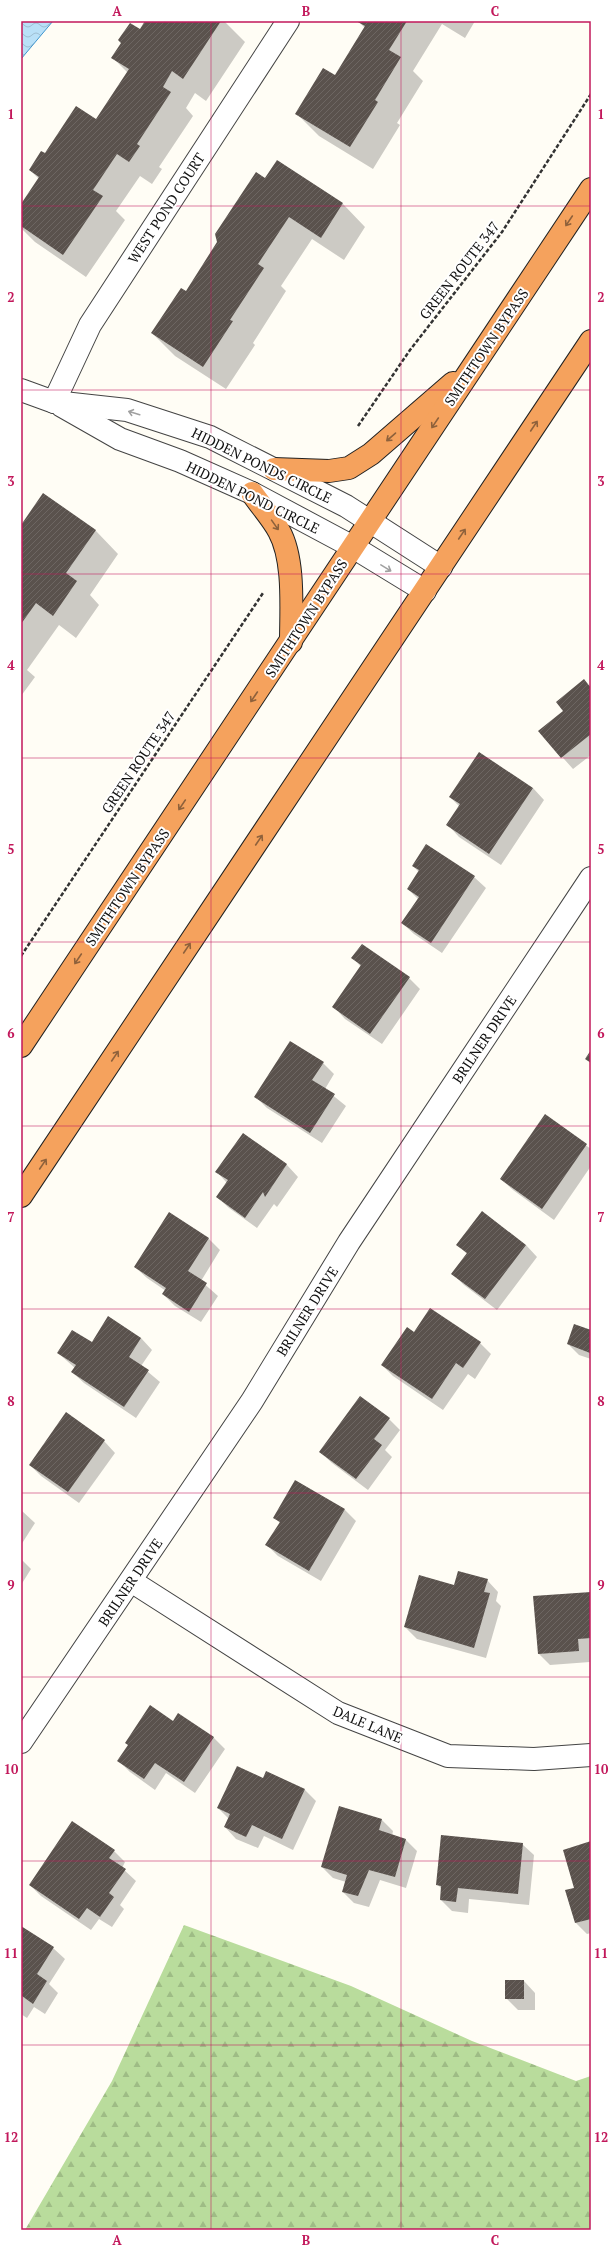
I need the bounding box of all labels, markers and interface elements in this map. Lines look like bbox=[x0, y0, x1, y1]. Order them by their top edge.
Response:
text: A bbox=[112, 2, 122, 20]
text: B bbox=[302, 2, 310, 20]
text: C bbox=[491, 2, 499, 20]
text: 1 bbox=[7, 105, 15, 123]
text: 1 bbox=[597, 105, 605, 123]
street label: WEST POND COURT bbox=[123, 149, 209, 267]
one-way arrow bbox=[565, 216, 574, 227]
street label: GREEN ROUTE 347 bbox=[415, 217, 503, 323]
street label: SMITHTOWN BYPASS bbox=[440, 285, 532, 409]
text: 2 bbox=[7, 288, 15, 306]
text: 2 bbox=[597, 288, 605, 306]
one-way arrow bbox=[128, 409, 141, 416]
one-way arrow bbox=[431, 417, 439, 428]
one-way arrow bbox=[531, 420, 539, 432]
street label: HIDDEN PONDS CIRCLE bbox=[189, 423, 335, 507]
one-way arrow bbox=[386, 432, 396, 441]
street label: HIDDEN POND CIRCLE bbox=[183, 456, 323, 538]
text: 3 bbox=[7, 472, 15, 490]
text: 3 bbox=[597, 472, 605, 490]
one-way arrow bbox=[271, 520, 279, 531]
one-way arrow bbox=[458, 529, 467, 540]
street label: SMITHTOWN BYPASS bbox=[260, 555, 352, 681]
one-way arrow bbox=[380, 564, 392, 572]
text: 4 bbox=[7, 656, 15, 674]
text: 4 bbox=[597, 656, 605, 674]
one-way arrow bbox=[250, 691, 258, 702]
street label: GREEN ROUTE 347 bbox=[97, 707, 179, 817]
one-way arrow bbox=[178, 799, 186, 810]
street label: SMITHTOWN BYPASS bbox=[81, 825, 173, 949]
one-way arrow bbox=[256, 834, 264, 846]
text: 5 bbox=[7, 840, 15, 858]
text: 5 bbox=[597, 840, 605, 858]
one-way arrow bbox=[183, 943, 191, 954]
one-way arrow bbox=[74, 954, 83, 965]
street label: BRILNER DRIVE bbox=[448, 991, 520, 1087]
text: 6 bbox=[7, 1024, 15, 1042]
text: 6 bbox=[597, 1024, 605, 1042]
one-way arrow bbox=[111, 1051, 119, 1062]
one-way arrow bbox=[39, 1159, 47, 1170]
text: 7 bbox=[7, 1208, 15, 1226]
text: 7 bbox=[597, 1208, 605, 1226]
street label: BRILNER DRIVE bbox=[272, 1263, 342, 1359]
text: 8 bbox=[7, 1392, 15, 1410]
text: 8 bbox=[597, 1392, 605, 1410]
street label: BRILNER DRIVE bbox=[94, 1534, 166, 1630]
text: 9 bbox=[7, 1576, 15, 1594]
text: 9 bbox=[597, 1576, 605, 1594]
street label: DALE LANE bbox=[330, 1701, 406, 1747]
text: 10 bbox=[4, 1760, 19, 1778]
text: 10 bbox=[594, 1760, 609, 1778]
text: 11 bbox=[4, 1944, 18, 1962]
text: 11 bbox=[594, 1944, 608, 1962]
text: 12 bbox=[4, 2128, 18, 2146]
text: 12 bbox=[594, 2128, 608, 2146]
text: A bbox=[112, 2231, 122, 2249]
text: B bbox=[302, 2231, 310, 2249]
text: C bbox=[491, 2231, 499, 2249]

